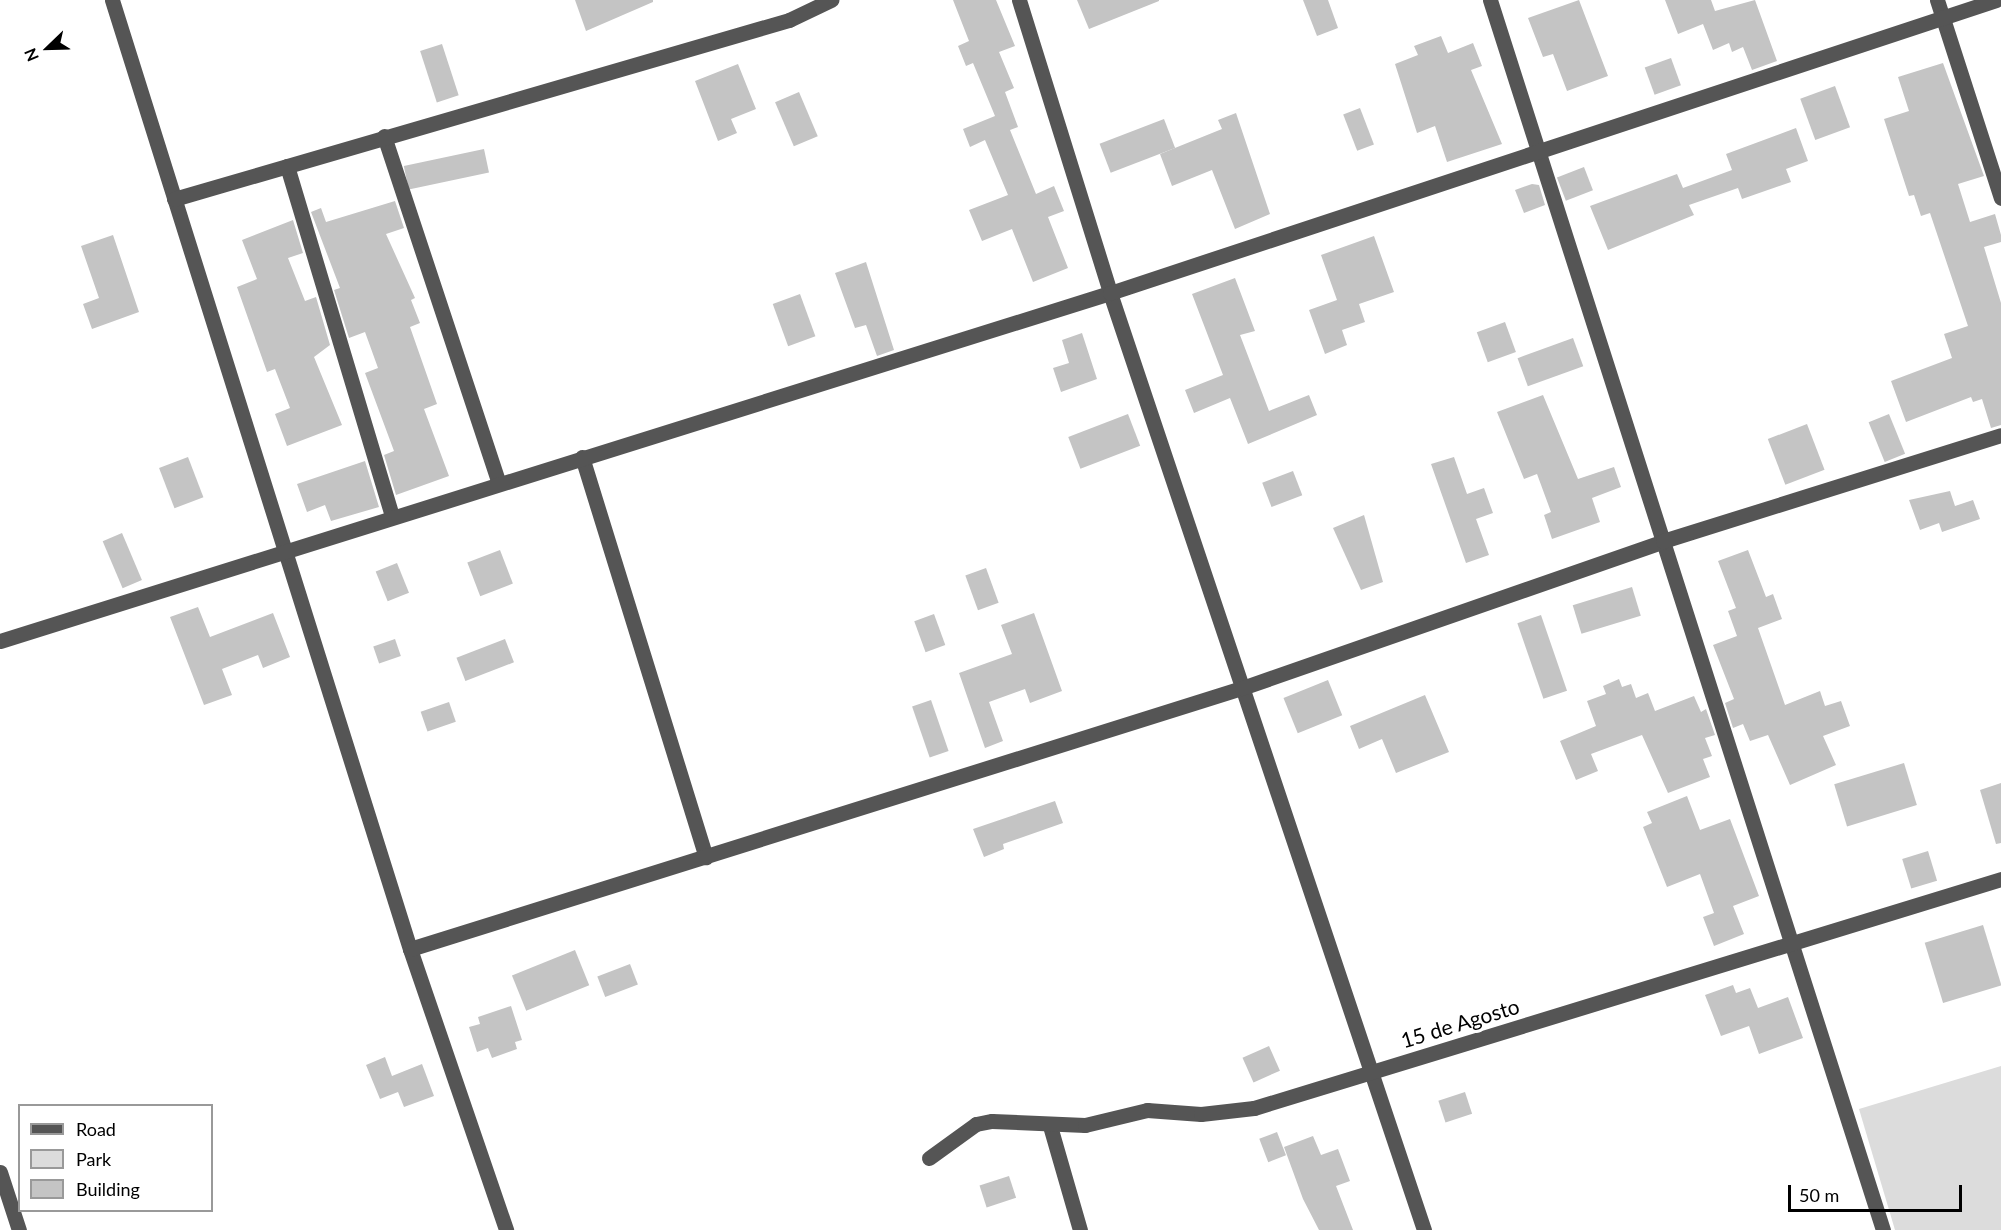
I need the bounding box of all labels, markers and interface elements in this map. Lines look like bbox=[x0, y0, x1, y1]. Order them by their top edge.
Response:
north arrow bbox=[18, 18, 78, 78]
text: N bbox=[20, 46, 42, 65]
street label: 15 de Agosto bbox=[1397, 993, 1523, 1053]
legend bbox=[18, 1104, 213, 1212]
text: Road bbox=[76, 1118, 116, 1140]
text: Park bbox=[76, 1148, 111, 1170]
scale bar bbox=[1791, 1173, 1965, 1211]
text: Building bbox=[76, 1178, 140, 1200]
text: 50 m bbox=[1799, 1184, 1839, 1206]

